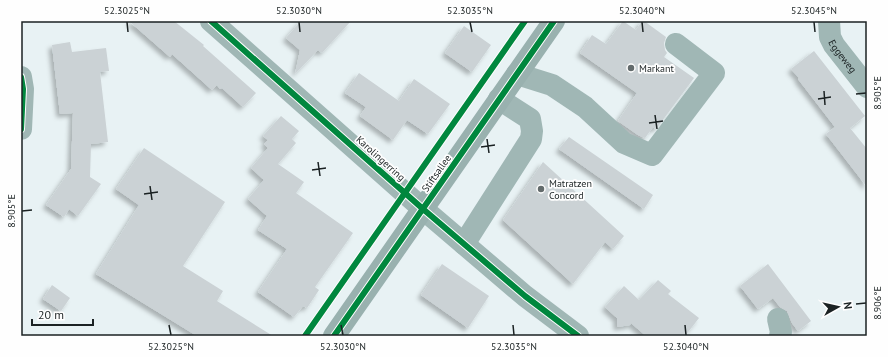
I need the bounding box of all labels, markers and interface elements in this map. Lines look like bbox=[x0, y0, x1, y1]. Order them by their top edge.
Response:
text: 52.3025°N bbox=[104, 4, 150, 17]
text: 52.3030°N bbox=[276, 4, 322, 17]
text: 52.3035°N bbox=[447, 4, 493, 17]
text: 52.3040°N bbox=[619, 4, 665, 17]
text: 52.3045°N bbox=[791, 4, 837, 17]
street label: Eggeweg bbox=[825, 38, 859, 76]
place label: Markant bbox=[639, 62, 674, 75]
marker: Markant bbox=[626, 63, 636, 73]
text: 8.905°E bbox=[871, 76, 884, 110]
street label: Karolingerring bbox=[354, 133, 408, 184]
street label: Stiftsallee bbox=[419, 152, 454, 195]
place label: Matratzen Concord bbox=[549, 177, 592, 202]
marker: Matratzen Concord bbox=[536, 184, 546, 194]
text: 8.905°E bbox=[5, 194, 18, 228]
text: 8.906°E bbox=[871, 286, 884, 320]
north arrow bbox=[818, 287, 858, 327]
scale bar bbox=[32, 301, 93, 327]
text: N bbox=[840, 301, 855, 310]
text: 20 m bbox=[38, 307, 64, 322]
text: 52.3025°N bbox=[148, 340, 194, 353]
text: 52.3030°N bbox=[320, 340, 366, 353]
text: 52.3035°N bbox=[491, 340, 537, 353]
text: 52.3040°N bbox=[663, 340, 709, 353]

